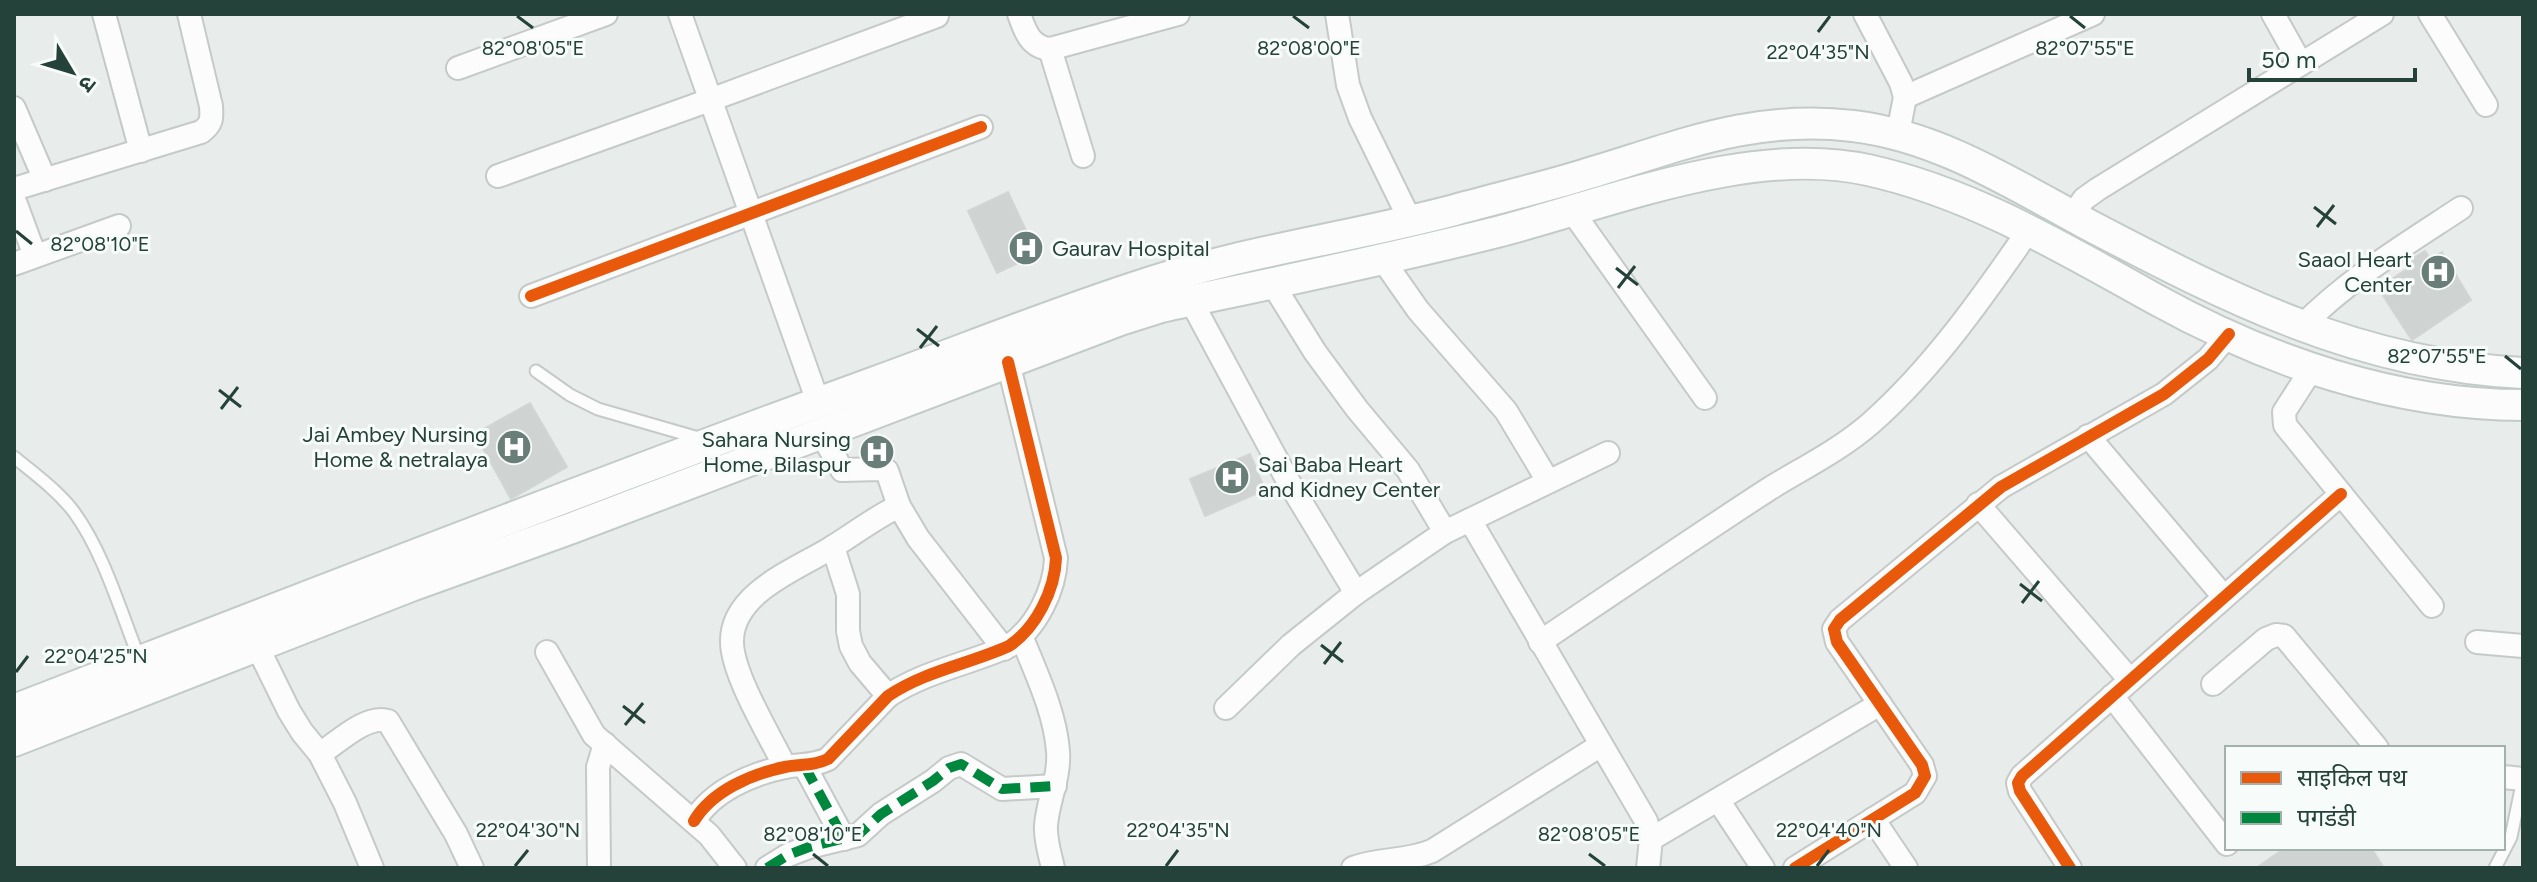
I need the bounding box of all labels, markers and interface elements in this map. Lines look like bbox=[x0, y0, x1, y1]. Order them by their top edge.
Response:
north arrow bbox=[32, 32, 112, 112]
scale bar bbox=[2249, 32, 2415, 82]
text: 82°08'05"E bbox=[482, 36, 584, 60]
text: 82°08'00"E bbox=[1257, 36, 1361, 60]
text: 82°07'55"E bbox=[2035, 36, 2135, 60]
text: 22°04'35"N bbox=[1766, 40, 1870, 64]
text: 50 m bbox=[2261, 45, 2317, 74]
text: उ bbox=[72, 71, 102, 98]
hospital icon: Gaurav Hospital bbox=[1007, 229, 1045, 267]
text: 82°08'10"E bbox=[50, 232, 150, 256]
place label: Gaurav Hospital bbox=[1052, 235, 1210, 262]
place label: Saaol Heart Center bbox=[2298, 246, 2413, 298]
hospital icon: Saaol Heart Center bbox=[2419, 253, 2457, 291]
text: 82°07'55"E bbox=[2387, 344, 2487, 368]
place label: Jai Ambey Nursing Home & netralaya bbox=[302, 421, 488, 473]
place label: Sahara Nursing Home, Bilaspur bbox=[701, 426, 852, 478]
hospital icon: Jai Ambey Nursing Home & netralaya bbox=[495, 428, 533, 466]
hospital icon: Sahara Nursing Home, Bilaspur bbox=[858, 433, 896, 471]
place label: Sai Baba Heart and Kidney Center bbox=[1258, 451, 1441, 503]
hospital icon: Sai Baba Heart and Kidney Center bbox=[1213, 458, 1251, 496]
text: 22°04'25"N bbox=[44, 644, 148, 668]
legend bbox=[2225, 746, 2505, 850]
text: साइकिल पथ bbox=[2297, 763, 2408, 792]
text: पगडंडी bbox=[2297, 803, 2357, 832]
text: 22°04'30"N bbox=[476, 818, 580, 842]
text: 22°04'35"N bbox=[1126, 818, 1230, 842]
text: 22°04'40"N bbox=[1776, 818, 1882, 842]
text: 82°08'10"E bbox=[763, 822, 863, 846]
text: 82°08'05"E bbox=[1538, 822, 1640, 846]

